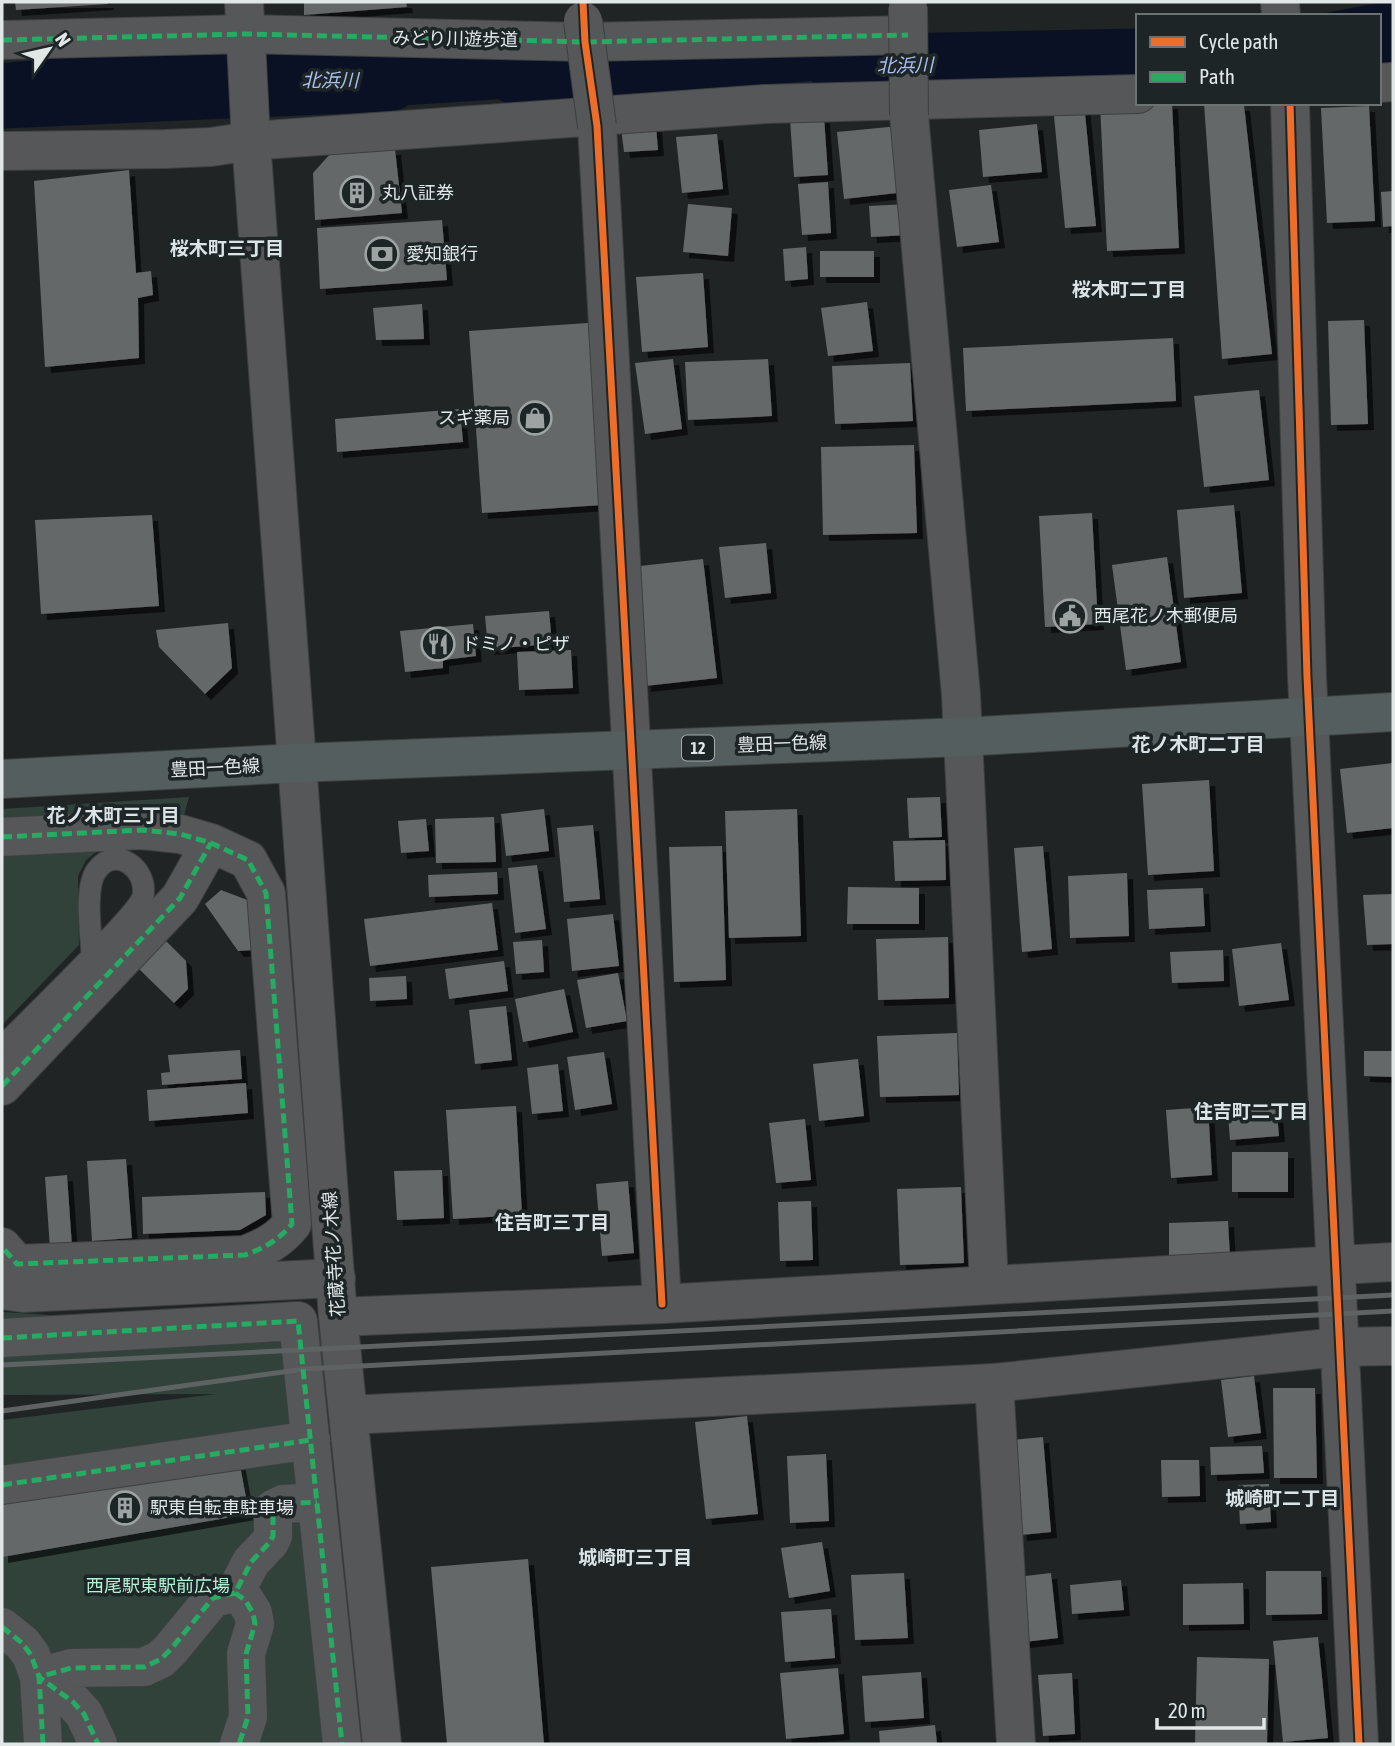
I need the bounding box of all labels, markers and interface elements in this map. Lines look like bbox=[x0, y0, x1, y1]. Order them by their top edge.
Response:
north arrow bbox=[14, 14, 84, 84]
legend bbox=[1136, 14, 1381, 105]
street label: みどり川遊歩道 bbox=[392, 27, 518, 50]
text: N bbox=[51, 29, 75, 50]
text: Cycle path bbox=[1199, 29, 1278, 53]
water label: 北浜川 bbox=[876, 53, 936, 76]
text: Path bbox=[1199, 64, 1235, 88]
water label: 北浜川 bbox=[301, 69, 360, 91]
building icon: 丸八証券 bbox=[338, 174, 376, 212]
place label: 丸八証券 bbox=[382, 182, 454, 203]
bank icon: 愛知銀行 bbox=[363, 235, 401, 273]
district label: 桜木町三丁目 bbox=[170, 237, 284, 259]
place label: 愛知銀行 bbox=[406, 243, 478, 264]
district label: 桜木町二丁目 bbox=[1072, 278, 1186, 300]
shop icon: スギ薬局 bbox=[516, 399, 554, 437]
place label: スギ薬局 bbox=[438, 407, 510, 428]
public building icon: 西尾花ノ木郵便局 bbox=[1051, 597, 1089, 635]
place label: 西尾花ノ木郵便局 bbox=[1094, 605, 1238, 626]
restaurant icon: ドミノ・ピザ bbox=[419, 625, 457, 663]
place label: ドミノ・ピザ bbox=[462, 633, 570, 654]
street label: 豊田一色線 bbox=[737, 731, 827, 756]
district label: 花ノ木町二丁目 bbox=[1131, 733, 1265, 755]
road number: 12 bbox=[682, 736, 714, 761]
street label: 豊田一色線 bbox=[169, 755, 260, 780]
district label: 花ノ木町三丁目 bbox=[46, 804, 180, 826]
district label: 住吉町二丁目 bbox=[1194, 1100, 1308, 1122]
street label: 花蔵寺花ノ木線 bbox=[319, 1190, 348, 1318]
district label: 住吉町三丁目 bbox=[495, 1211, 609, 1233]
district label: 城崎町二丁目 bbox=[1225, 1487, 1339, 1509]
building icon: 駅東自転車駐車場 bbox=[106, 1489, 144, 1527]
place label: 駅東自転車駐車場 bbox=[150, 1497, 294, 1518]
district label: 城崎町三丁目 bbox=[578, 1546, 692, 1568]
park label: 西尾駅東駅前広場 bbox=[86, 1575, 230, 1596]
scale bar bbox=[1157, 1686, 1264, 1730]
text: 20 m bbox=[1168, 1698, 1206, 1722]

